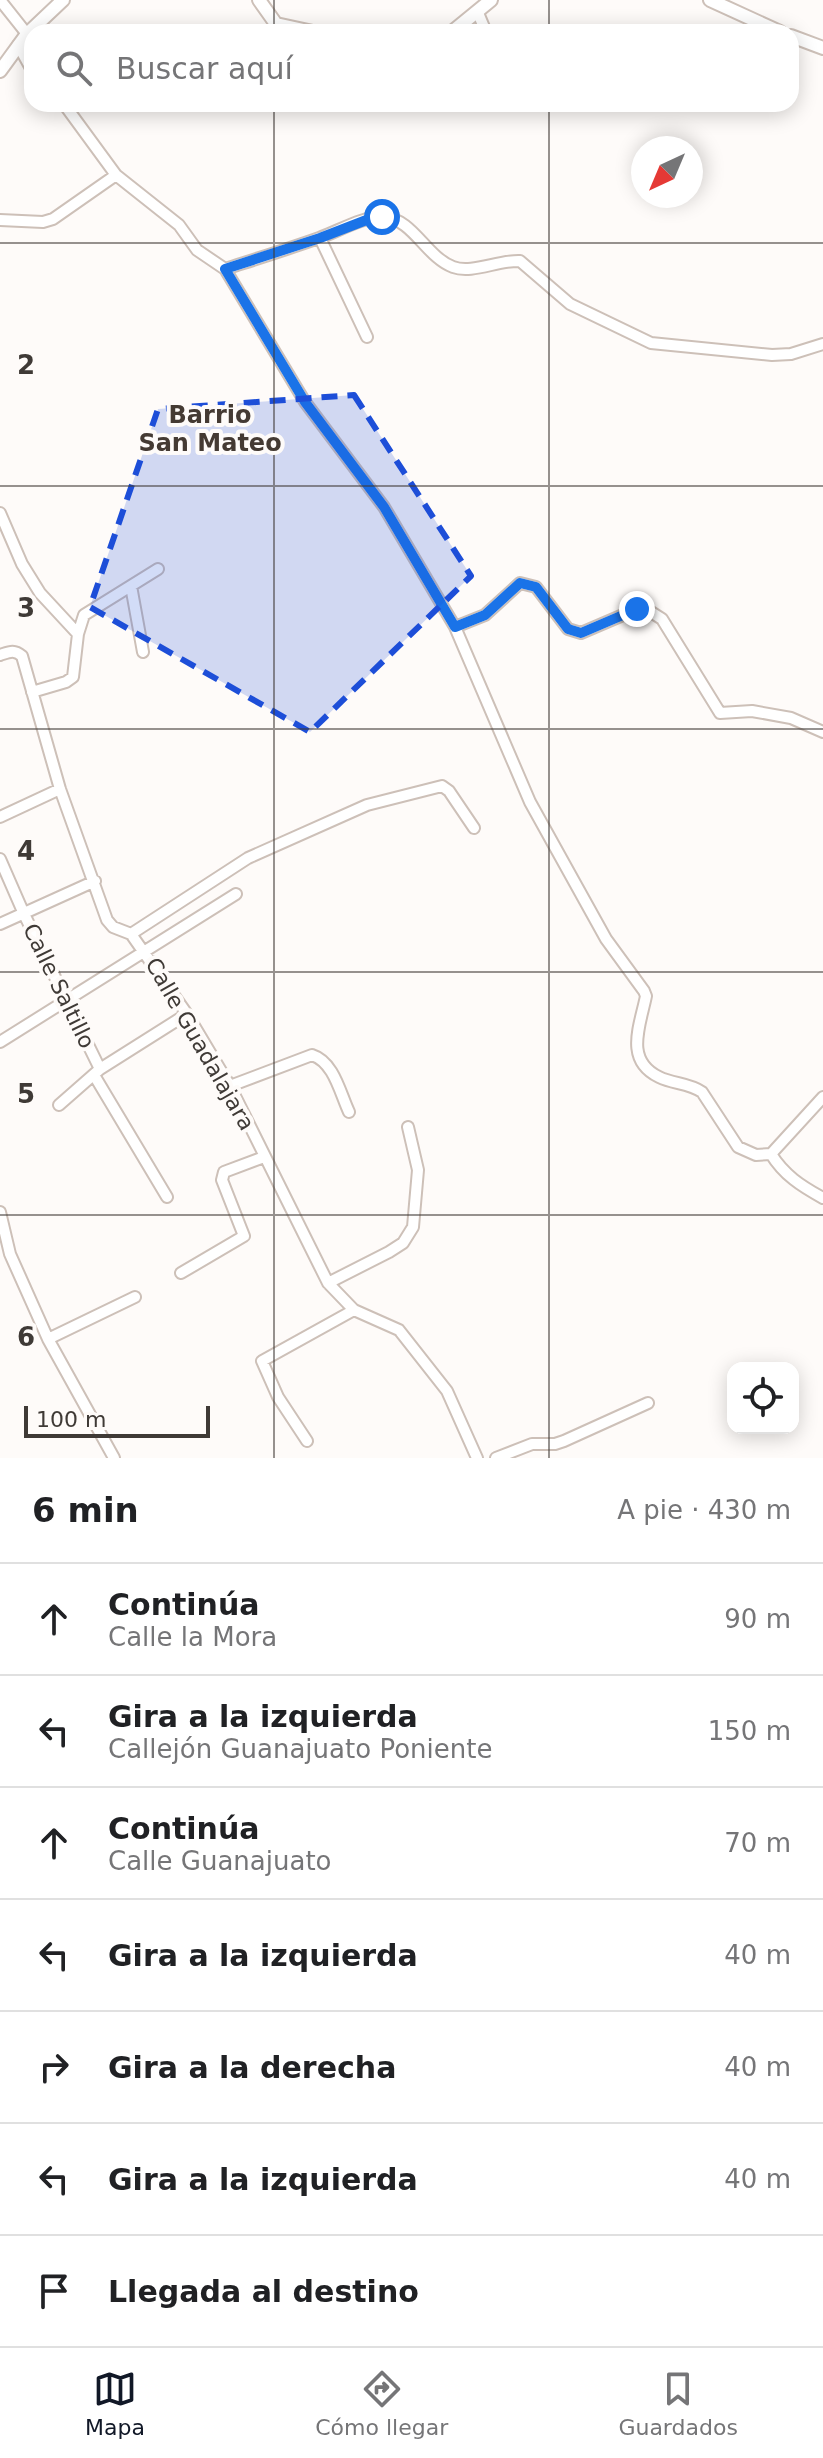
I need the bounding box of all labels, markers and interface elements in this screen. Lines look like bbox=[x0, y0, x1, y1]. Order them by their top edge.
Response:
search box bbox=[24, 24, 799, 112]
icon: search bbox=[52, 46, 96, 90]
text: Buscar aquí bbox=[116, 51, 293, 86]
north arrow bbox=[631, 136, 703, 208]
route start bbox=[364, 199, 400, 235]
text: 2 bbox=[17, 350, 35, 380]
district label: Barrio San Mateo bbox=[138, 401, 282, 457]
route end bbox=[619, 591, 655, 627]
text: 3 bbox=[17, 593, 35, 623]
text: 4 bbox=[17, 836, 35, 866]
street label: Calle Saltillo bbox=[18, 920, 100, 1052]
street label: Calle Guadalajara bbox=[140, 953, 260, 1135]
text: 5 bbox=[17, 1079, 35, 1109]
text: 6 bbox=[17, 1322, 35, 1352]
map controls bbox=[727, 1362, 799, 1434]
button: locate bbox=[727, 1362, 799, 1434]
scale bar bbox=[24, 1402, 210, 1438]
text: 100 m bbox=[36, 1407, 106, 1432]
text: 6 min bbox=[32, 1490, 139, 1530]
text: A pie · 430 m bbox=[617, 1495, 791, 1525]
text: Continúa bbox=[108, 1587, 260, 1622]
icon: ahead bbox=[32, 1597, 76, 1641]
text: 90 m bbox=[724, 1604, 791, 1634]
text: Calle la Mora bbox=[108, 1622, 277, 1652]
text: Gira a la izquierda bbox=[108, 1699, 418, 1734]
icon: left bbox=[32, 1709, 76, 1753]
text: 150 m bbox=[708, 1716, 791, 1746]
text: Callejón Guanajuato Poniente bbox=[108, 1734, 492, 1764]
text: Continúa bbox=[108, 1811, 260, 1846]
icon: ahead bbox=[32, 1821, 76, 1865]
text: 70 m bbox=[724, 1828, 791, 1858]
text: Calle Guanajuato bbox=[108, 1846, 332, 1876]
icon: left bbox=[32, 1933, 76, 1977]
text: Gira a la izquierda bbox=[108, 1938, 418, 1973]
text: 40 m bbox=[724, 1940, 791, 1970]
icon: right bbox=[32, 2045, 76, 2089]
text: Gira a la derecha bbox=[108, 2050, 396, 2085]
text: 40 m bbox=[724, 2052, 791, 2082]
icon: left bbox=[32, 2157, 76, 2201]
text: Gira a la izquierda bbox=[108, 2162, 418, 2197]
text: 40 m bbox=[724, 2164, 791, 2194]
icon: arrive bbox=[32, 2269, 76, 2313]
text: Llegada al destino bbox=[108, 2274, 419, 2309]
tab: Mapa bbox=[85, 2367, 145, 2440]
tab: Cómo llegar bbox=[315, 2367, 448, 2440]
tab: Guardados bbox=[618, 2367, 738, 2440]

